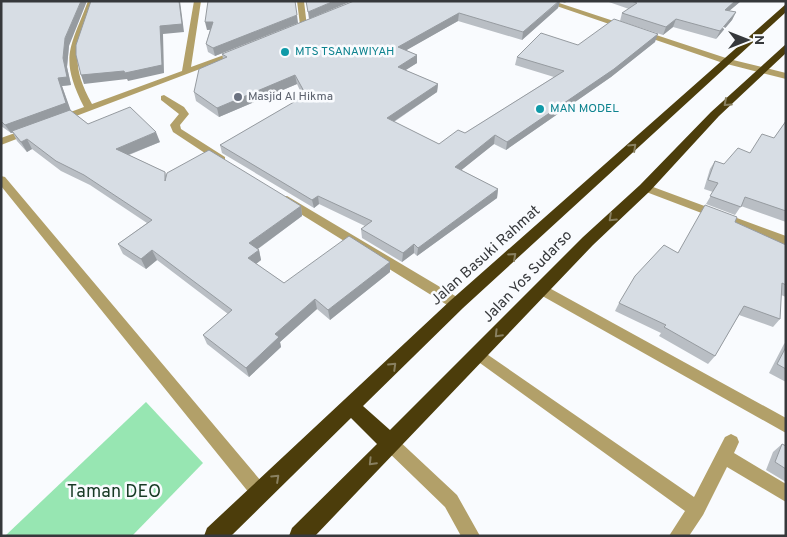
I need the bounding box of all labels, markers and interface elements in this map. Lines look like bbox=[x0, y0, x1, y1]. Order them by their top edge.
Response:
north arrow bbox=[722, 15, 772, 65]
text: N bbox=[750, 35, 767, 45]
place label: MTS TSANAWIYAH bbox=[295, 44, 395, 60]
marker: MTS TSANAWIYAH bbox=[279, 46, 291, 58]
place label: Masjid Al Hikma bbox=[248, 89, 333, 105]
marker: Masjid Al Hikma bbox=[232, 91, 244, 103]
one-way arrow bbox=[723, 98, 732, 107]
place label: MAN MODEL bbox=[550, 101, 619, 117]
marker: MAN MODEL bbox=[534, 103, 546, 115]
one-way arrow bbox=[628, 144, 637, 153]
street label: Jalan Basuki Rahmat bbox=[427, 202, 545, 310]
one-way arrow bbox=[609, 212, 618, 221]
street label: Jalan Yos Sudarso bbox=[479, 227, 577, 327]
one-way arrow bbox=[507, 253, 516, 262]
one-way arrow bbox=[494, 328, 503, 337]
one-way arrow bbox=[388, 363, 397, 372]
one-way arrow bbox=[369, 457, 378, 466]
one-way arrow bbox=[270, 475, 279, 484]
park label: Taman DEO bbox=[67, 481, 161, 504]

